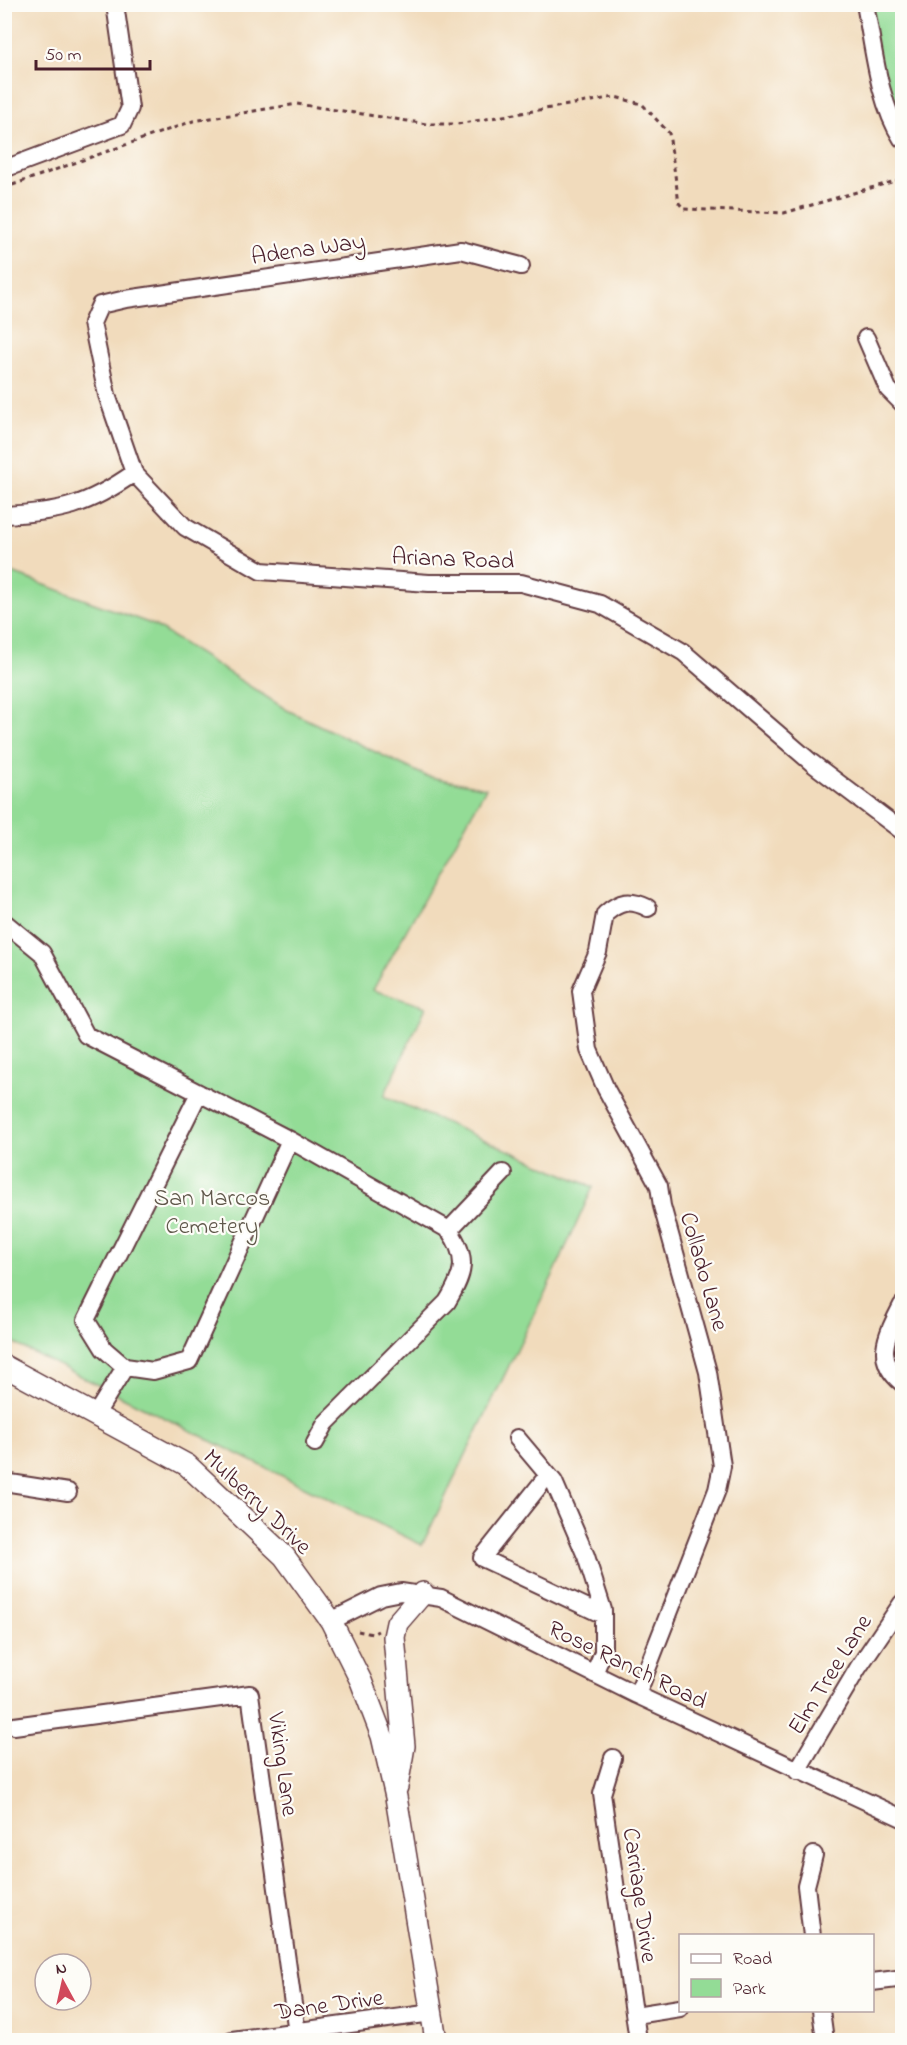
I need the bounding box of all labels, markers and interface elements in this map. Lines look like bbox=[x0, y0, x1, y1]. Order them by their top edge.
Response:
scale bar bbox=[36, 33, 150, 71]
text: 50 m bbox=[45, 43, 82, 69]
street label: Adena Way bbox=[249, 225, 368, 277]
street label: Ariana Road bbox=[391, 541, 515, 580]
park label: San Marcos Cemetery bbox=[154, 1182, 270, 1246]
street label: Collado Lane bbox=[669, 1208, 736, 1336]
street label: Mulberry Drive bbox=[193, 1442, 319, 1565]
street label: Elm Tree Lane bbox=[780, 1608, 882, 1742]
street label: Rose Ranch Road bbox=[541, 1613, 713, 1720]
street label: Viking Lane bbox=[257, 1709, 306, 1819]
street label: Carriage Drive bbox=[612, 1826, 665, 1965]
legend bbox=[679, 1934, 874, 2012]
text: Road bbox=[733, 1947, 772, 1973]
north arrow bbox=[33, 1952, 93, 2012]
text: N bbox=[54, 1956, 68, 1982]
text: Park bbox=[733, 1977, 766, 2003]
street label: Dane Drive bbox=[272, 1982, 386, 2032]

